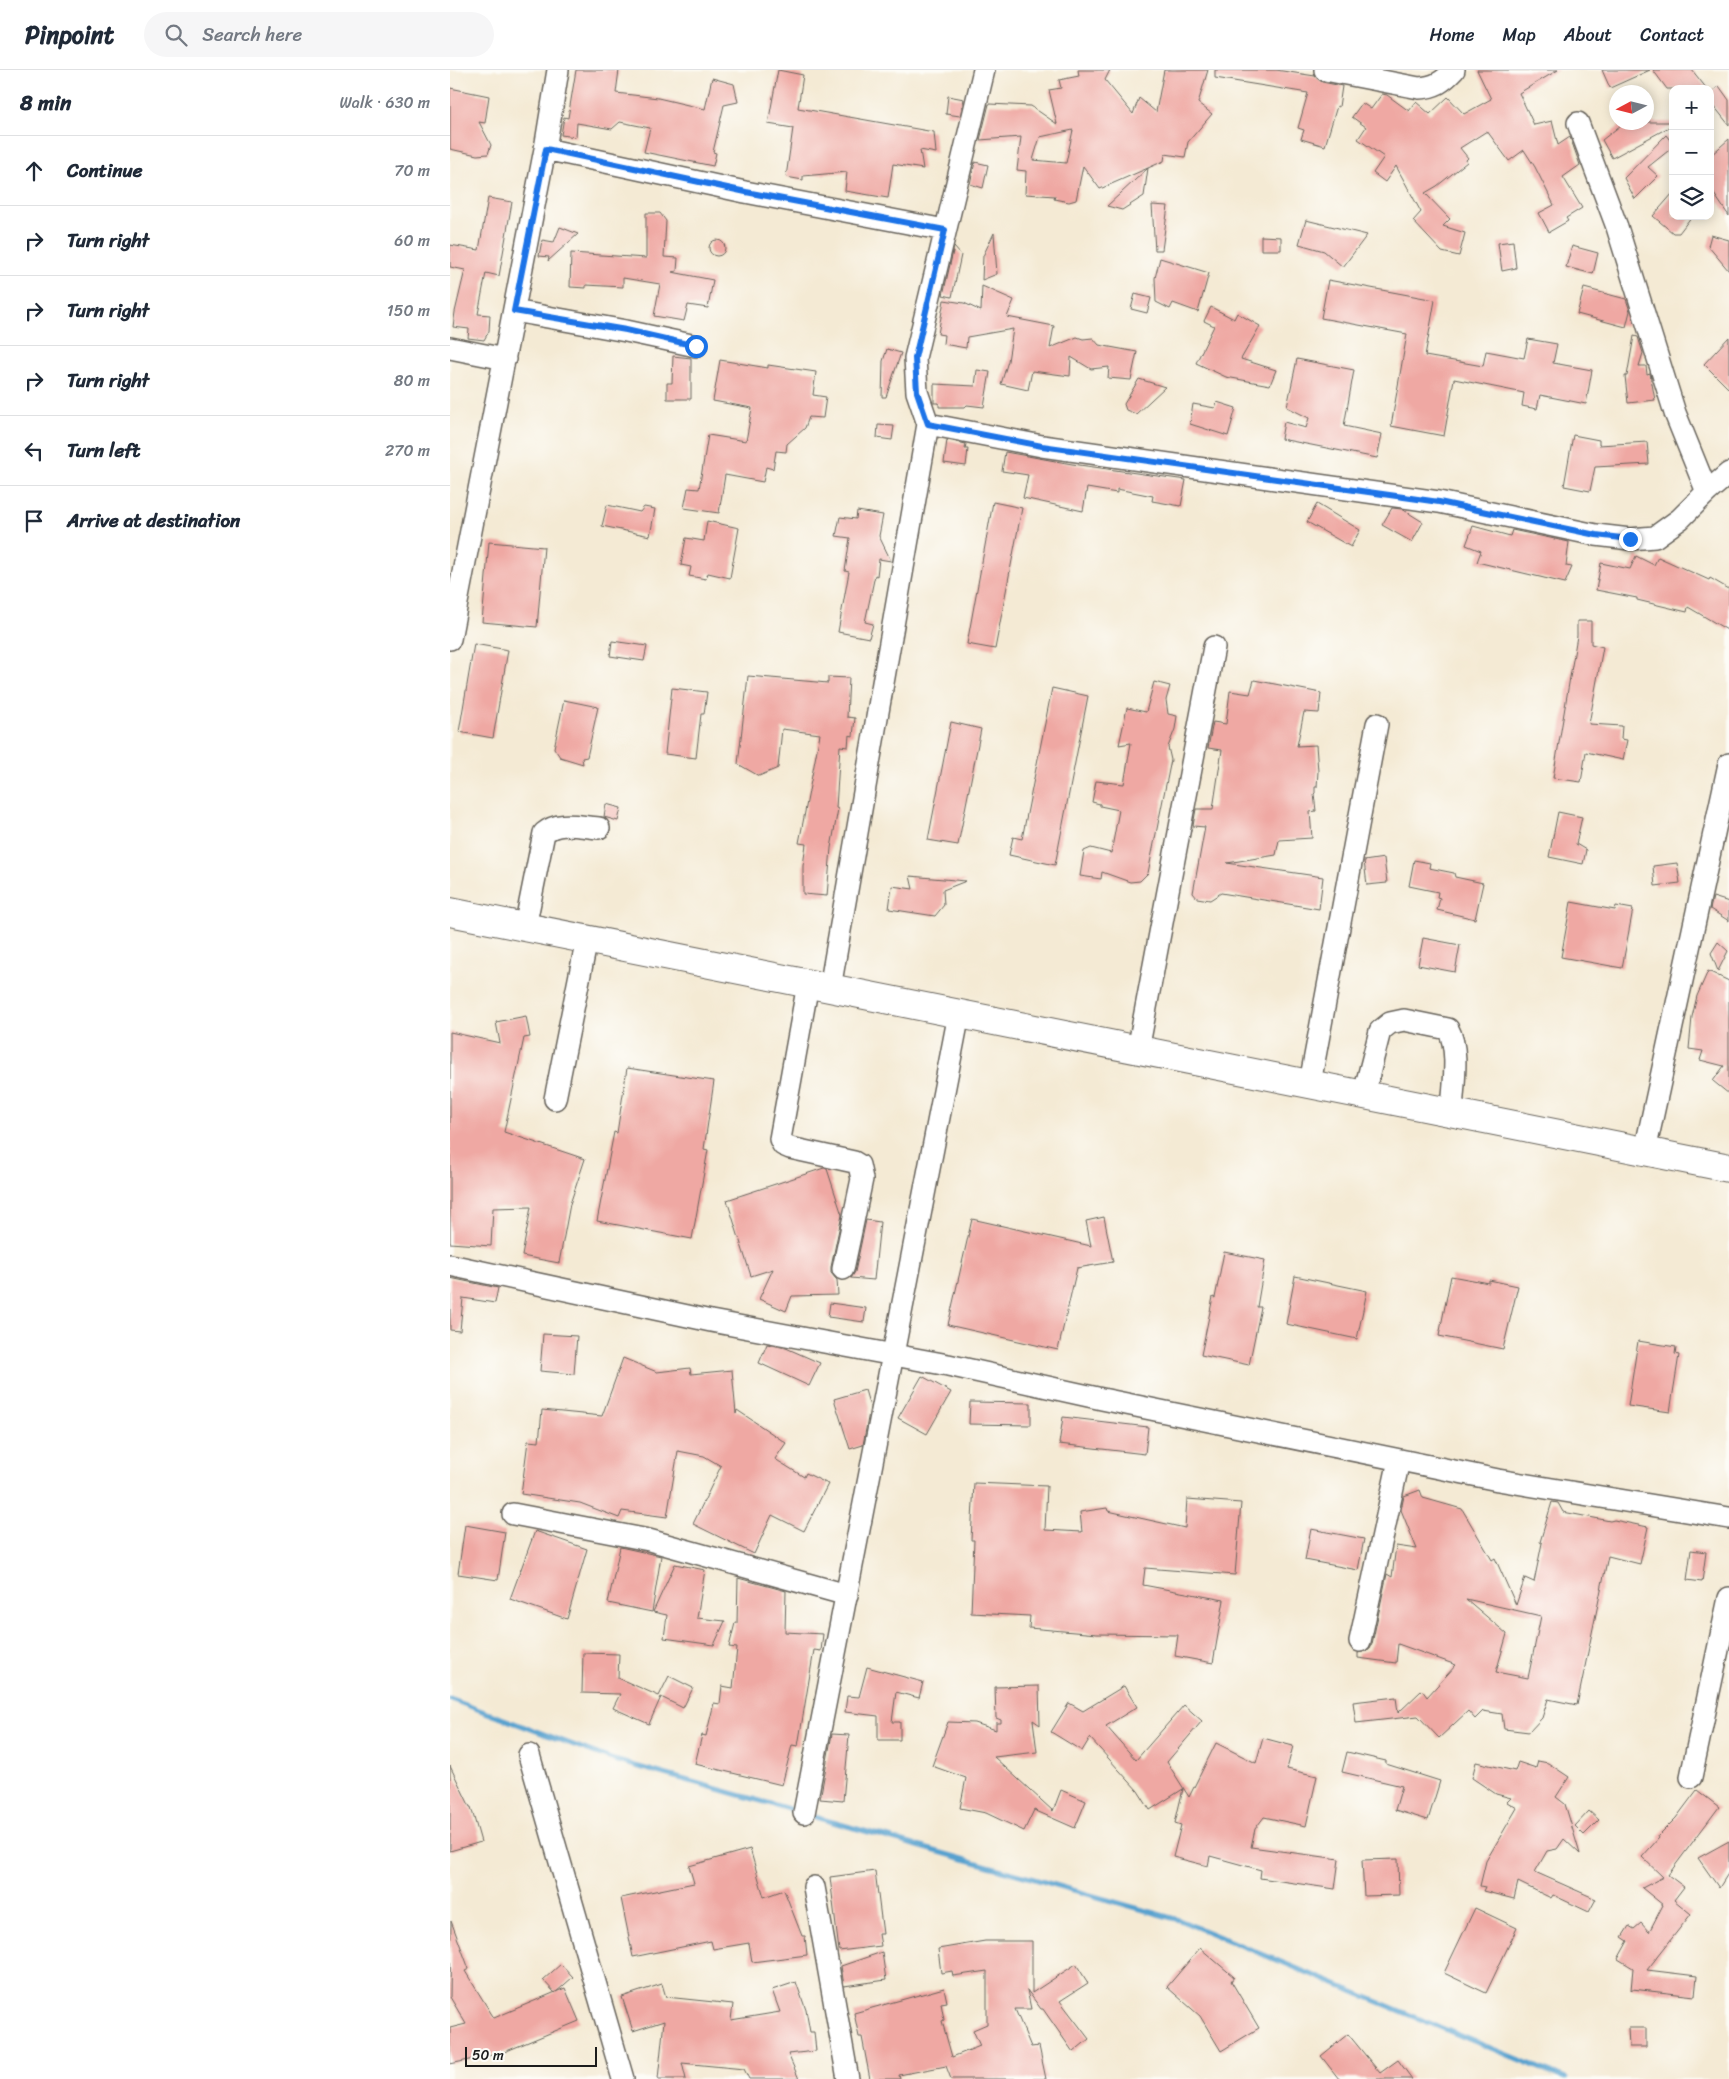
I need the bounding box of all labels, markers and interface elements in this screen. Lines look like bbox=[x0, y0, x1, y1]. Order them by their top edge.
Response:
search box bbox=[144, 12, 494, 57]
text: Pinpoint bbox=[25, 14, 114, 56]
text: Search here bbox=[202, 18, 302, 51]
text: Home bbox=[1430, 19, 1475, 51]
text: Map bbox=[1503, 19, 1536, 51]
text: About bbox=[1564, 19, 1612, 51]
text: Contact bbox=[1640, 19, 1704, 51]
icon: search bbox=[162, 21, 190, 49]
text: 8 min bbox=[20, 84, 71, 122]
north arrow bbox=[1609, 85, 1654, 130]
map controls bbox=[1669, 85, 1714, 220]
button: + bbox=[1669, 85, 1714, 130]
text: Walk · 630 m bbox=[340, 88, 430, 117]
button: − bbox=[1669, 130, 1714, 175]
text: Continue bbox=[67, 154, 143, 187]
text: 70 m bbox=[394, 156, 430, 185]
icon: ahead bbox=[20, 157, 48, 185]
button: layers bbox=[1669, 175, 1714, 220]
text: Turn right bbox=[67, 224, 149, 257]
text: 60 m bbox=[394, 226, 430, 255]
icon: right bbox=[20, 227, 48, 255]
text: Turn right bbox=[67, 294, 149, 327]
text: 150 m bbox=[387, 296, 430, 325]
icon: right bbox=[20, 297, 48, 325]
route start bbox=[685, 335, 708, 358]
text: Turn right bbox=[67, 364, 149, 397]
text: 80 m bbox=[394, 366, 430, 395]
icon: right bbox=[20, 367, 48, 395]
text: Turn left bbox=[67, 434, 140, 467]
text: 270 m bbox=[385, 436, 430, 465]
icon: left bbox=[20, 437, 48, 465]
text: Arrive at destination bbox=[67, 504, 240, 537]
icon: arrive bbox=[20, 507, 48, 535]
route end bbox=[1619, 528, 1642, 551]
text: 50 m bbox=[472, 2043, 504, 2068]
scale bar bbox=[465, 2044, 598, 2067]

